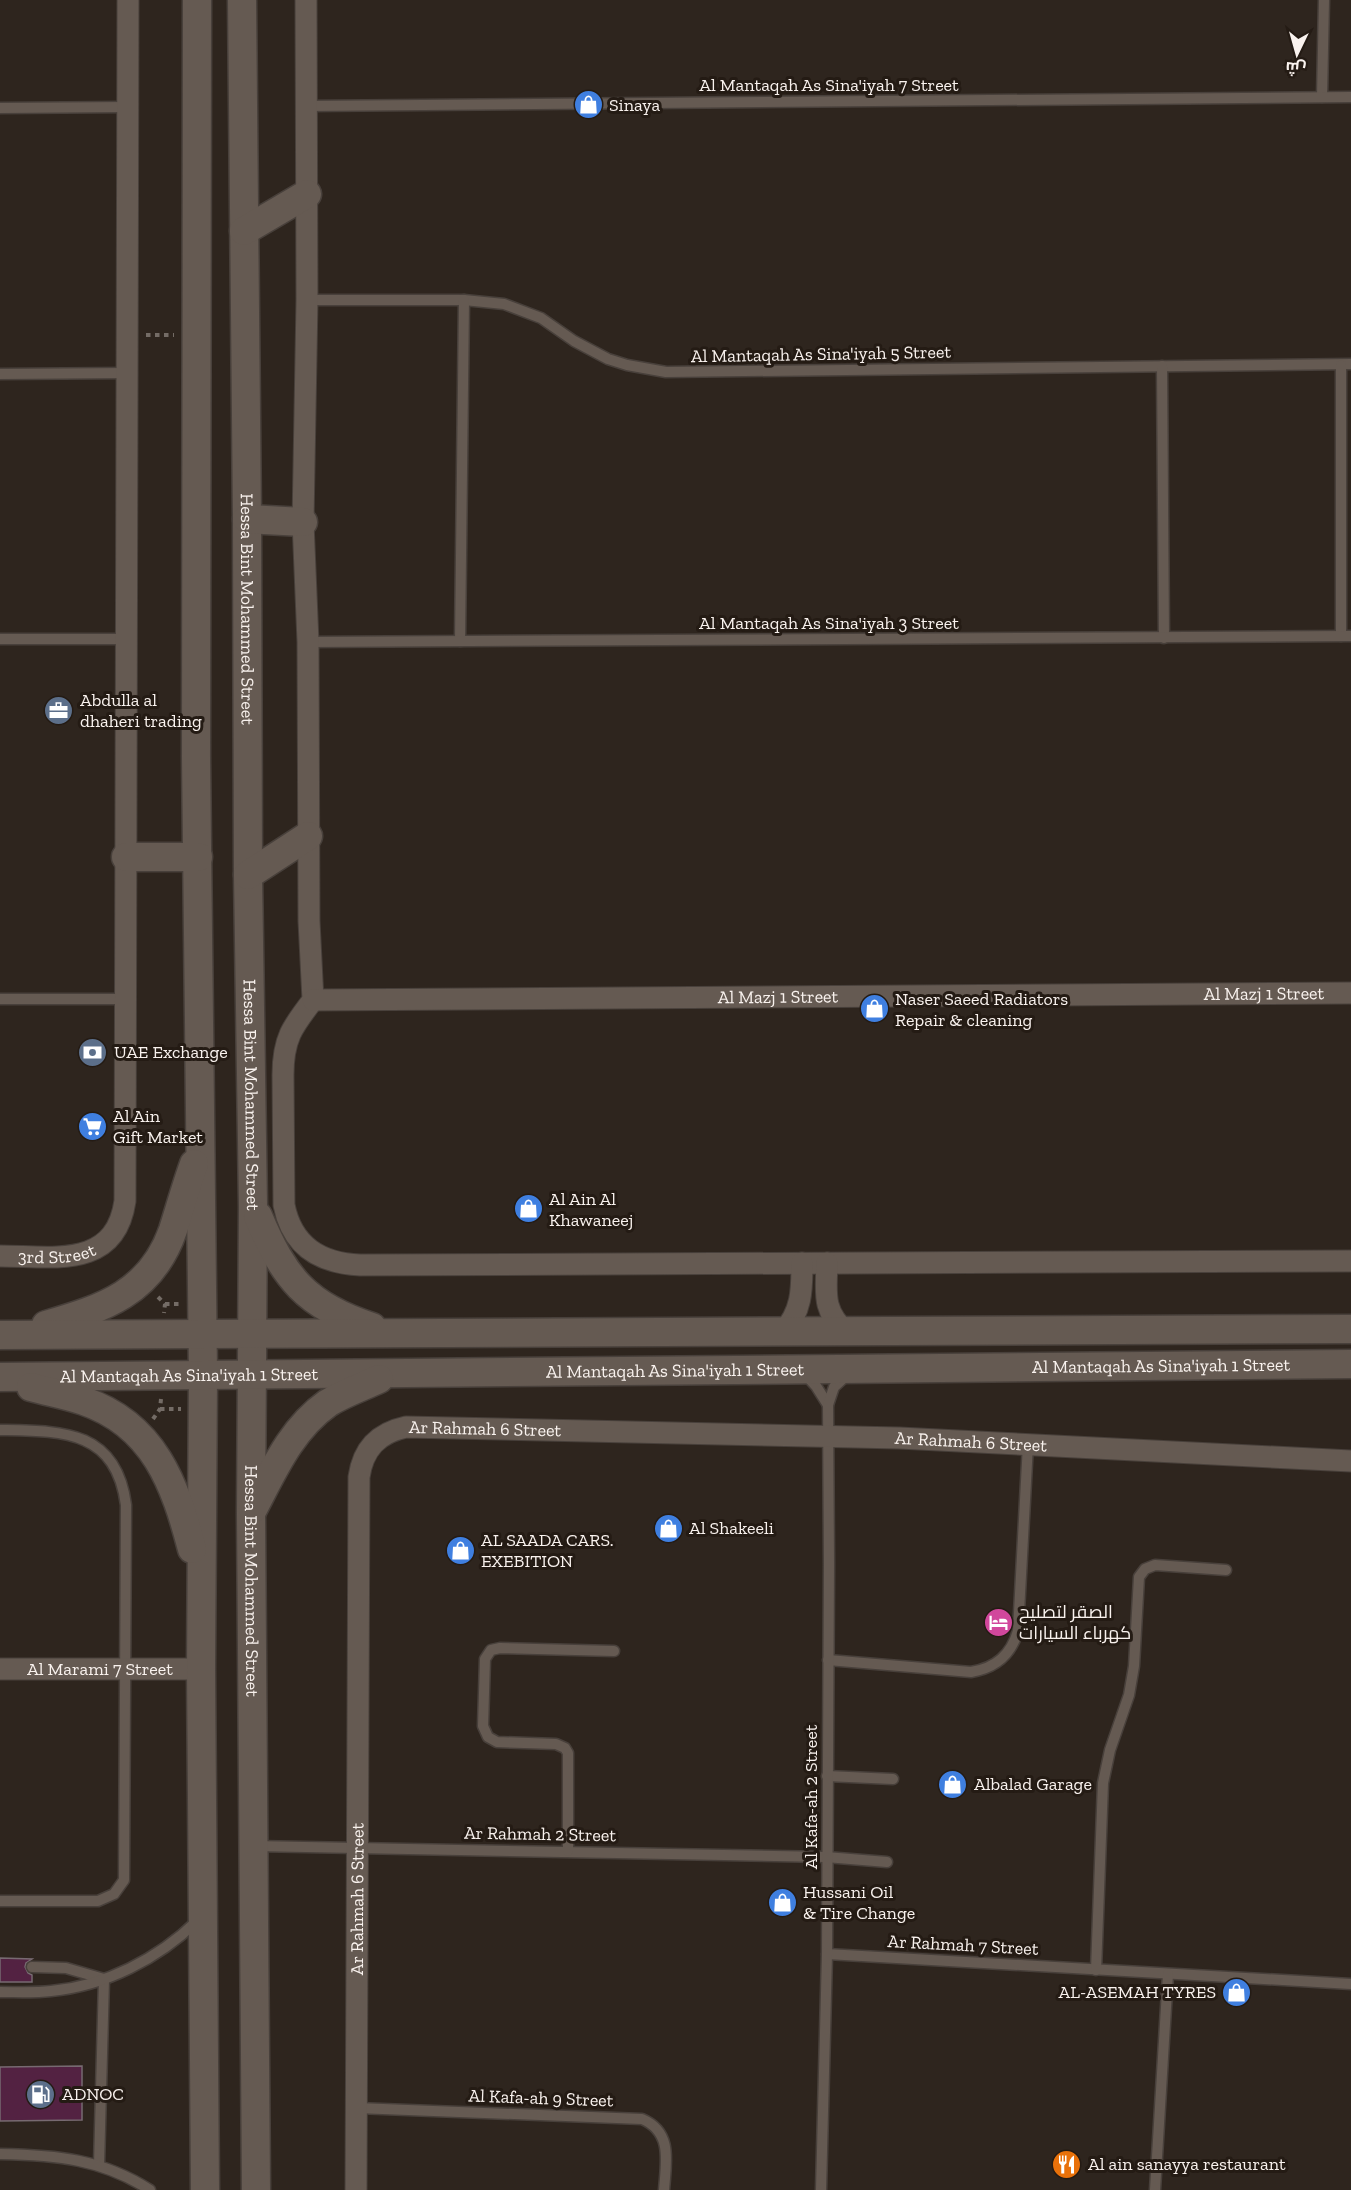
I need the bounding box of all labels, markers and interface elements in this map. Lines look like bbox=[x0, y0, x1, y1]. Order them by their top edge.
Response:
north arrow bbox=[1267, 24, 1327, 84]
text: ش bbox=[1285, 58, 1307, 79]
street label: Al Mantaqah As Sina'iyah 7 Street bbox=[699, 74, 959, 96]
shop icon: Sinaya bbox=[572, 89, 604, 121]
place label: Sinaya bbox=[609, 94, 660, 116]
street label: Al Mantaqah As Sina'iyah 5 Street bbox=[691, 341, 952, 367]
street label: Hessa Bint Mohammed Street bbox=[236, 493, 259, 725]
street label: Al Mantaqah As Sina'iyah 3 Street bbox=[699, 612, 959, 634]
place label: Abdulla al dhaheri trading bbox=[80, 689, 202, 732]
office icon: Abdulla al dhaheri trading bbox=[43, 694, 75, 726]
street label: Hessa Bint Mohammed Street bbox=[239, 979, 264, 1211]
street label: Al Mazj 1 Street bbox=[1204, 982, 1325, 1005]
street label: Al Mazj 1 Street bbox=[718, 985, 839, 1008]
place label: Naser Saeed Radiators Repair & cleaning bbox=[895, 988, 1068, 1031]
shop icon: Naser Saeed Radiators Repair & cleaning bbox=[858, 993, 890, 1025]
bank icon: UAE Exchange bbox=[77, 1036, 109, 1068]
place label: UAE Exchange bbox=[114, 1041, 228, 1063]
place label: Al Ain Gift Market bbox=[113, 1105, 203, 1148]
supermarket icon: Al Ain Gift Market bbox=[76, 1110, 108, 1142]
place label: Al Ain Al Khawaneej bbox=[549, 1188, 633, 1231]
shop icon: Al Ain Al Khawaneej bbox=[512, 1193, 544, 1225]
street label: 3rd Street bbox=[18, 1239, 99, 1268]
street label: Al Mantaqah As Sina'iyah 1 Street bbox=[1032, 1354, 1290, 1378]
street label: Al Mantaqah As Sina'iyah 1 Street bbox=[546, 1358, 804, 1383]
street label: Al Mantaqah As Sina'iyah 1 Street bbox=[60, 1363, 319, 1387]
street label: Ar Rahmah 6 Street bbox=[409, 1416, 562, 1441]
street label: Ar Rahmah 6 Street bbox=[894, 1427, 1048, 1457]
street label: Hessa Bint Mohammed Street bbox=[240, 1465, 263, 1697]
shop icon: Al Shakeeli bbox=[652, 1512, 684, 1544]
place label: Al Shakeeli bbox=[689, 1517, 774, 1539]
place label: AL SAADA CARS. EXEBITION bbox=[481, 1529, 614, 1572]
shop icon: AL SAADA CARS. EXEBITION bbox=[444, 1534, 476, 1566]
place label: الصقر لتصليح كهرباء السيارات bbox=[1019, 1601, 1131, 1644]
hotel icon: الصقر لتصليح كهرباء السيارات bbox=[982, 1606, 1014, 1638]
street label: Al Marami 7 Street bbox=[27, 1658, 173, 1680]
street label: Al Kafa-ah 2 Street bbox=[800, 1724, 822, 1869]
shop icon: Albalad Garage bbox=[937, 1768, 969, 1800]
place label: Albalad Garage bbox=[974, 1773, 1092, 1795]
street label: Ar Rahmah 6 Street bbox=[346, 1822, 369, 1975]
street label: Ar Rahmah 2 Street bbox=[464, 1822, 616, 1846]
place label: Hussani Oil & Tire Change bbox=[803, 1881, 915, 1924]
shop icon: Hussani Oil & Tire Change bbox=[766, 1886, 798, 1918]
street label: Ar Rahmah 7 Street bbox=[887, 1930, 1039, 1960]
shop icon: AL-ASEMAH TYRES bbox=[1221, 1976, 1253, 2008]
place label: AL-ASEMAH TYRES bbox=[1059, 1981, 1216, 2003]
fuel station icon: ADNOC bbox=[25, 2078, 57, 2110]
place label: ADNOC bbox=[62, 2083, 124, 2105]
street label: Al Kafa-ah 9 Street bbox=[468, 2084, 614, 2112]
restaurant icon: Al ain sanayya restaurant bbox=[1051, 2148, 1083, 2180]
place label: Al ain sanayya restaurant bbox=[1088, 2153, 1286, 2175]

